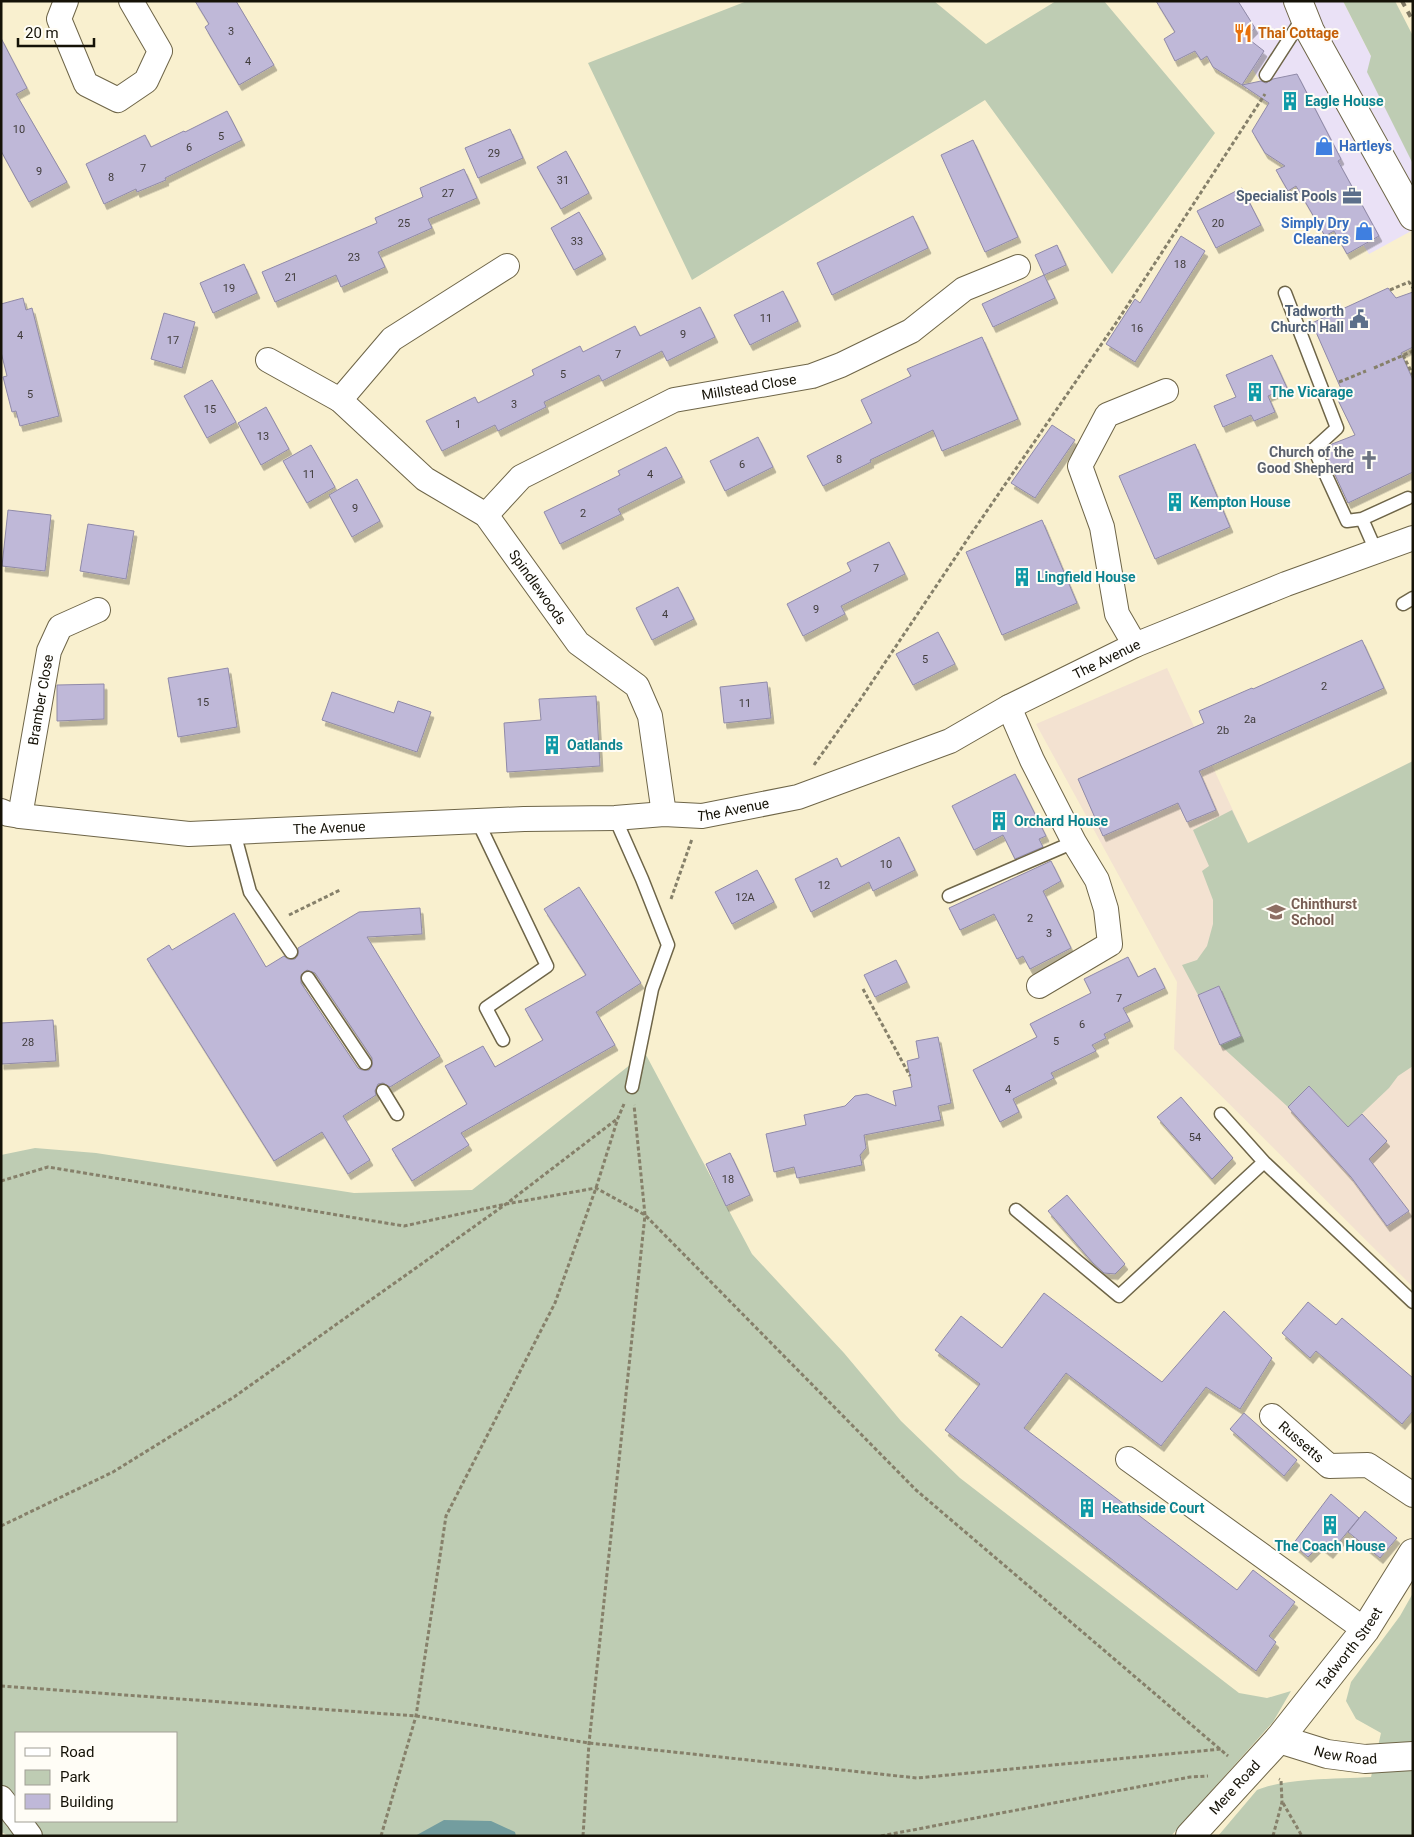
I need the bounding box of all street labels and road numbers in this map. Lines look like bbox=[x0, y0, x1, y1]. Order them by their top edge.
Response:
street label: Millstead Close bbox=[700, 371, 798, 403]
street label: Spindlewoods bbox=[506, 547, 570, 627]
street label: The Avenue bbox=[1070, 636, 1142, 682]
street label: Bramber Close bbox=[25, 653, 56, 746]
street label: The Avenue bbox=[697, 795, 770, 824]
street label: The Avenue bbox=[292, 818, 366, 837]
street label: Russetts bbox=[1275, 1418, 1327, 1466]
street label: Tadworth Street bbox=[1313, 1604, 1385, 1693]
street label: New Road bbox=[1312, 1742, 1378, 1767]
street label: Mere Road bbox=[1206, 1757, 1263, 1818]

